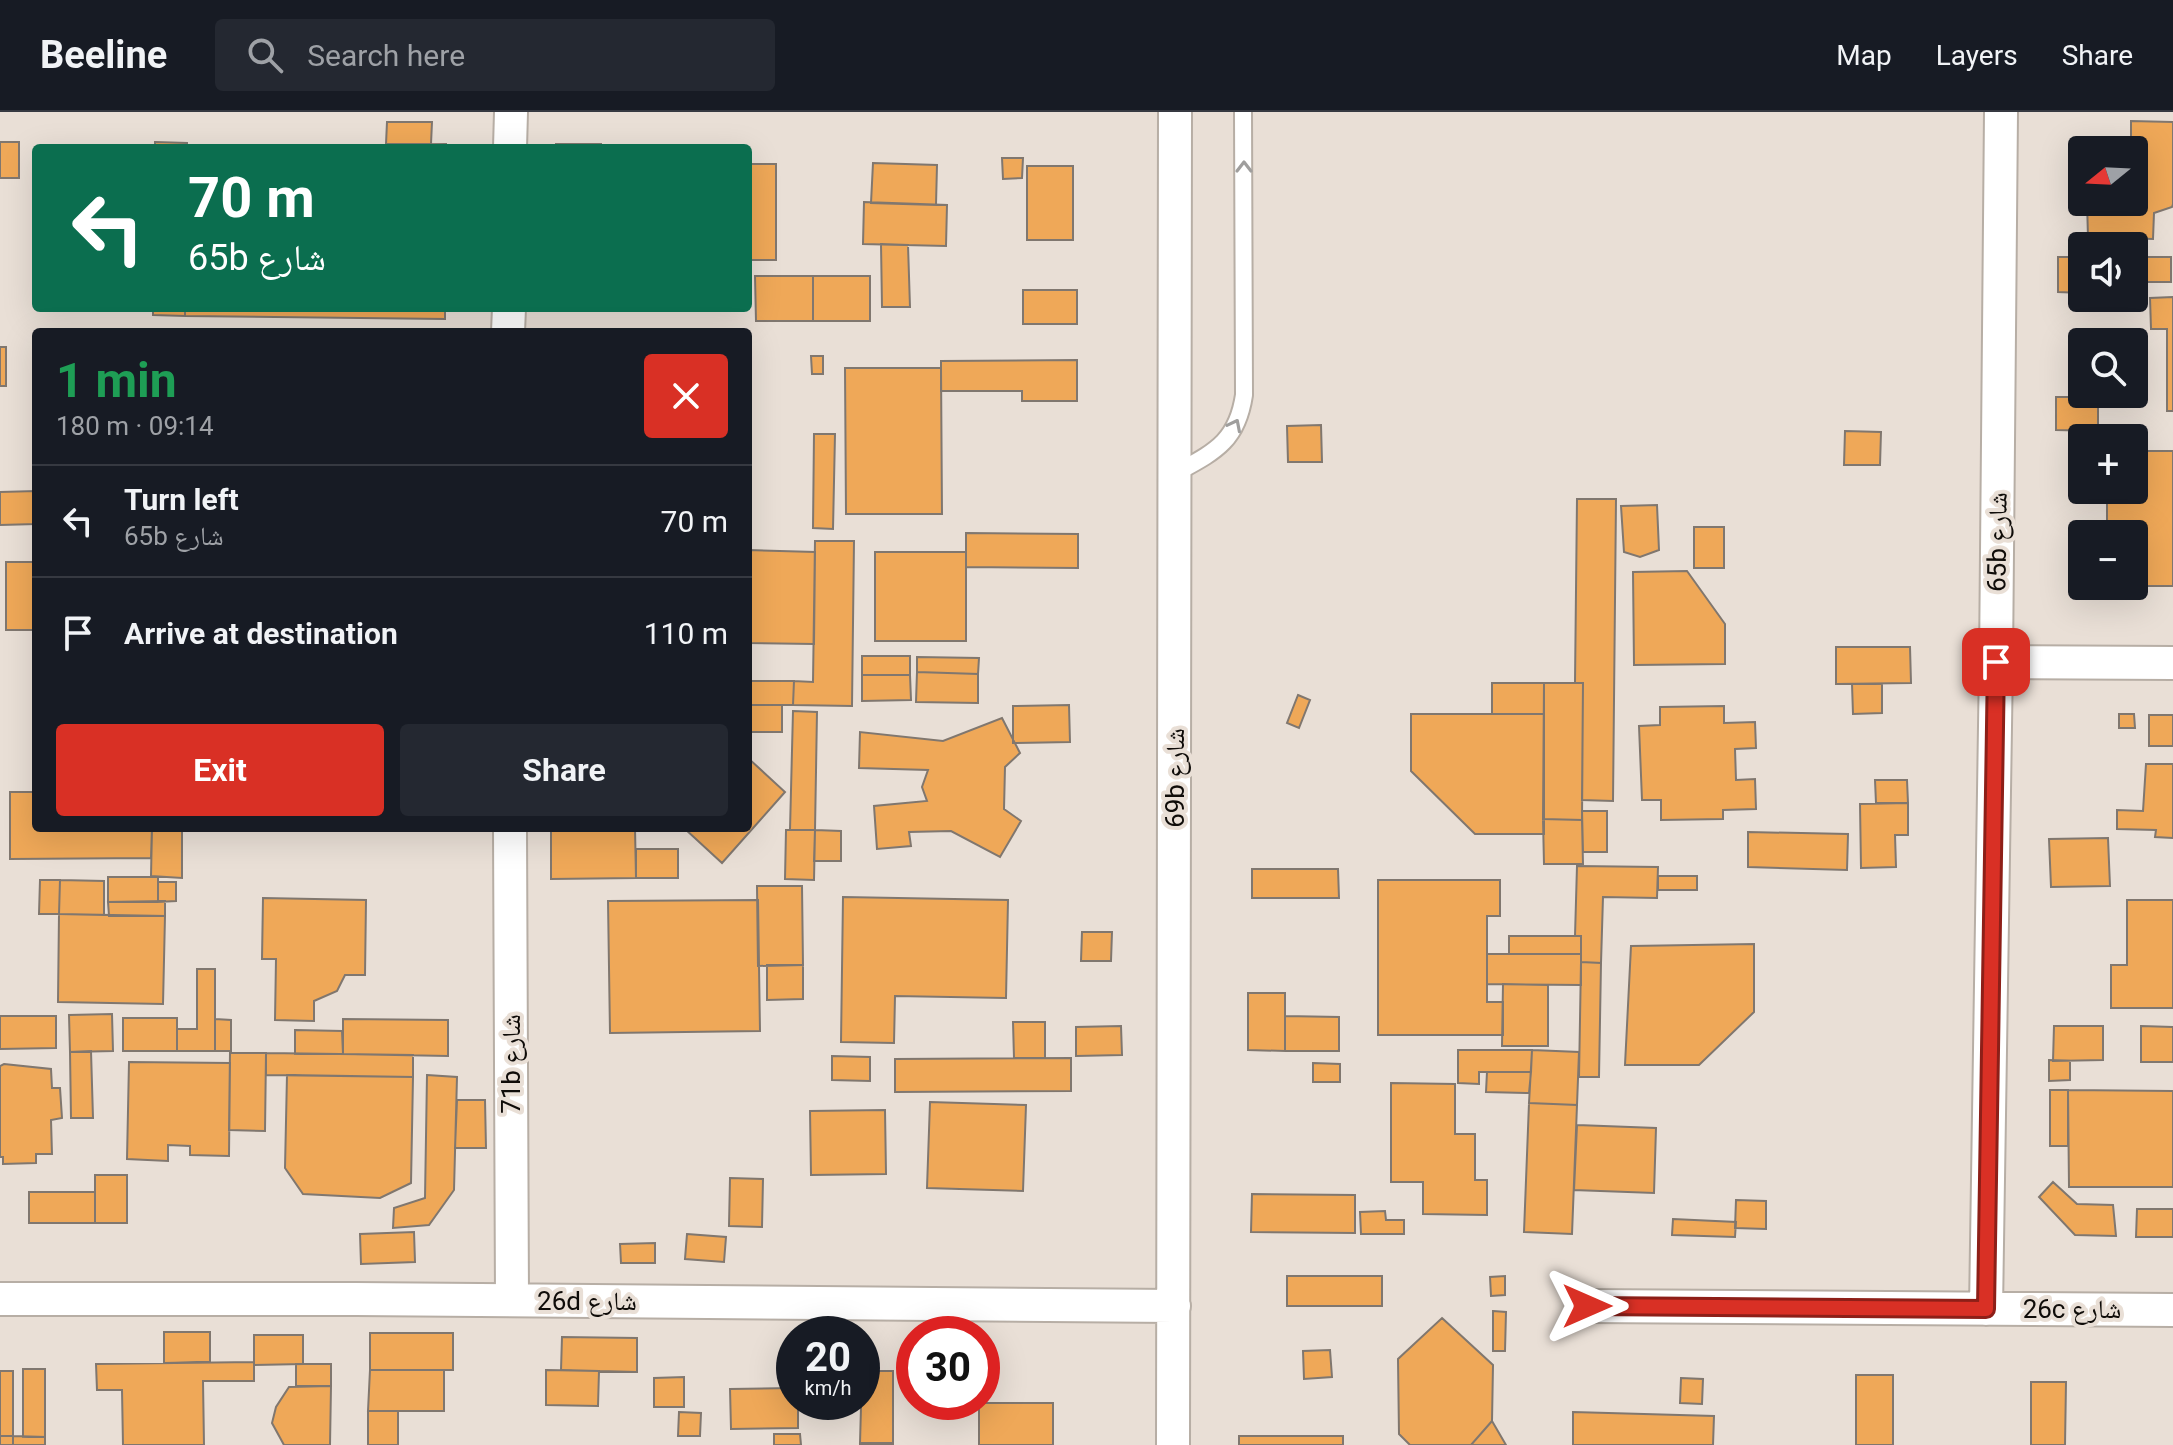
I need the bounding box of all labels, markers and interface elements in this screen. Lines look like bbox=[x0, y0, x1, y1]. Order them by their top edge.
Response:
search box bbox=[215, 19, 775, 91]
text: Beeline bbox=[40, 33, 167, 77]
icon: search bbox=[243, 33, 287, 77]
text: Search here bbox=[307, 38, 465, 73]
text: Map bbox=[1836, 39, 1892, 72]
text: Layers bbox=[1936, 39, 2018, 72]
text: Share bbox=[2062, 39, 2133, 72]
north arrow bbox=[2068, 136, 2148, 216]
map controls bbox=[2068, 136, 2148, 600]
one-way arrow bbox=[1235, 160, 1253, 173]
text: 70 m bbox=[188, 165, 315, 231]
icon: left bbox=[56, 176, 160, 280]
button: sound bbox=[2068, 232, 2148, 312]
text: 65b شارع bbox=[188, 237, 326, 279]
button: search bbox=[2068, 328, 2148, 408]
text: 1 min bbox=[56, 352, 177, 409]
button: close bbox=[644, 354, 728, 438]
text: 180 m · 09:14 bbox=[56, 411, 214, 441]
one-way arrow bbox=[1225, 419, 1241, 433]
button: + bbox=[2068, 424, 2148, 504]
text: Turn left bbox=[124, 482, 239, 517]
street label: 65b شارع bbox=[1981, 492, 2014, 592]
icon: left bbox=[56, 499, 100, 543]
text: 70 m bbox=[661, 504, 728, 539]
button: − bbox=[2068, 520, 2148, 600]
text: 65b شارع bbox=[124, 521, 224, 551]
icon: arrive bbox=[56, 611, 100, 655]
text: Arrive at destination bbox=[124, 616, 398, 651]
text: 110 m bbox=[644, 616, 728, 651]
pin bbox=[1962, 628, 2030, 696]
icon: arrive bbox=[1974, 640, 2018, 684]
button: Exit bbox=[56, 724, 384, 816]
button: Share bbox=[400, 724, 728, 816]
street label: 69b شارع bbox=[1160, 728, 1191, 828]
street label: 71b شارع bbox=[496, 1014, 527, 1114]
position arrow bbox=[1545, 1264, 1629, 1348]
street label: 26d شارع bbox=[537, 1286, 637, 1317]
street label: 26c شارع bbox=[2023, 1294, 2121, 1325]
speed limit sign: 30 bbox=[896, 1316, 1000, 1420]
text: 20 bbox=[805, 1334, 851, 1381]
text: km/h bbox=[805, 1376, 851, 1400]

